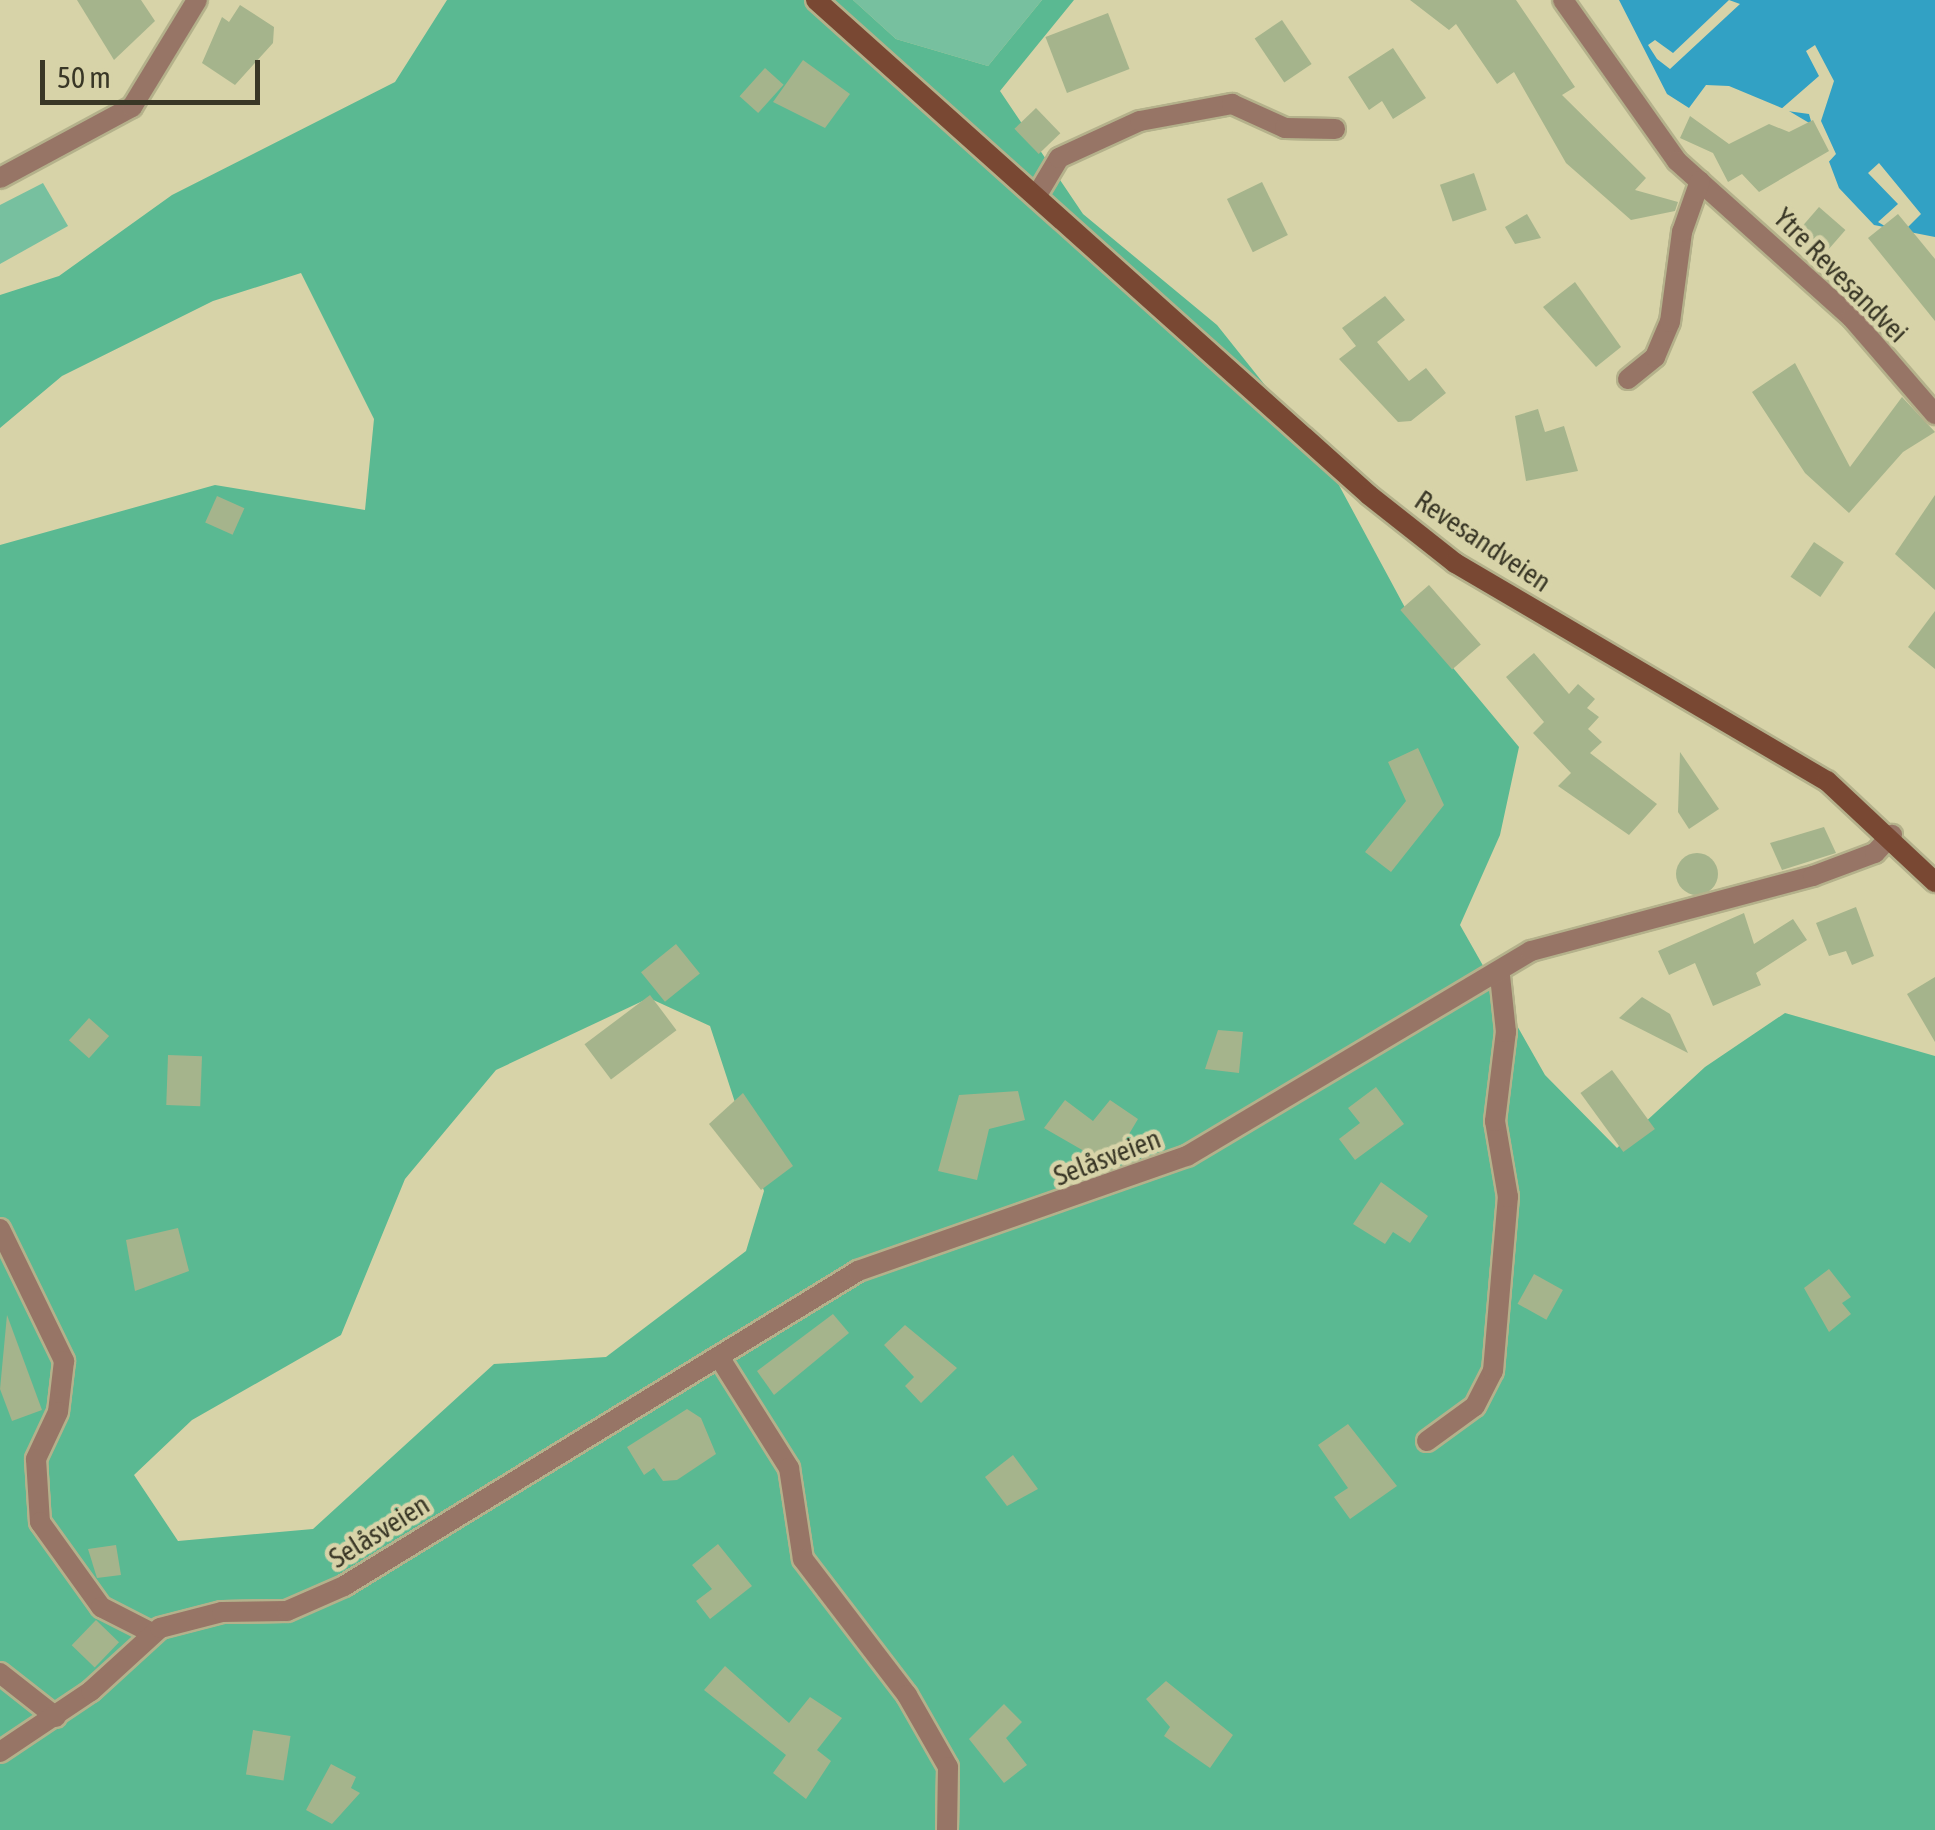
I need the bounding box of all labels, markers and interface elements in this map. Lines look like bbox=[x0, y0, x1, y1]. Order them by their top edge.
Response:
scale bar bbox=[45, 40, 265, 102]
text: 50 m bbox=[57, 60, 111, 94]
street label: Ytre Revesandvei bbox=[1767, 201, 1915, 349]
street label: Revesandveien bbox=[1409, 483, 1557, 599]
street label: Selåsveien bbox=[1049, 1121, 1165, 1193]
street label: Selåsveien bbox=[323, 1487, 435, 1575]

